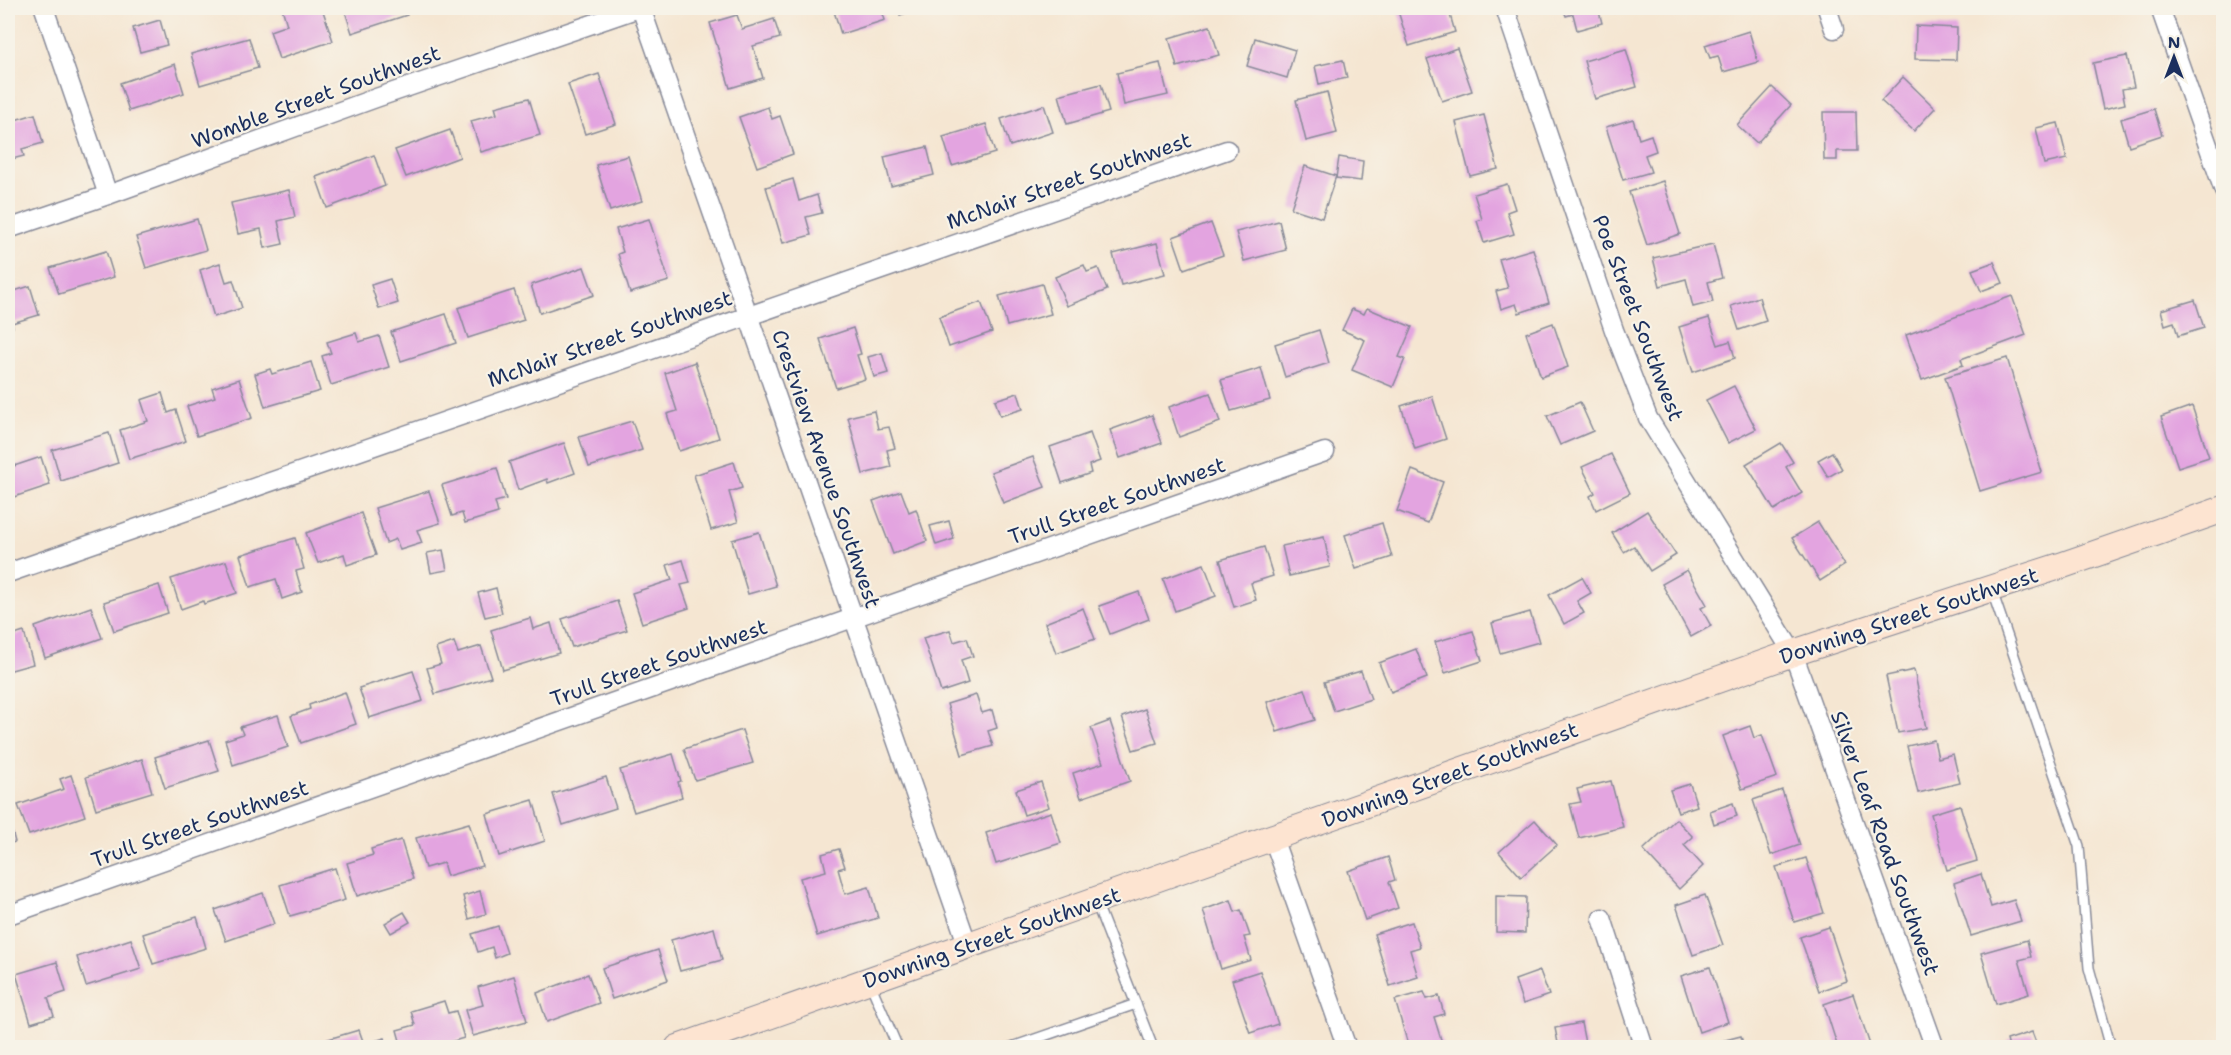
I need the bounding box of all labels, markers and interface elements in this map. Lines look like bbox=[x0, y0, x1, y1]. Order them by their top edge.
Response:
north arrow bbox=[2144, 27, 2204, 87]
text: N bbox=[2168, 32, 2180, 53]
street label: Womble Street Southwest bbox=[188, 39, 444, 155]
street label: McNair Street Southwest bbox=[943, 126, 1195, 236]
street label: Poe Street Southwest bbox=[1586, 211, 1690, 425]
street label: McNair Street Southwest bbox=[484, 284, 736, 394]
street label: Crestview Avenue Southwest bbox=[765, 326, 887, 612]
street label: Trull Street Southwest bbox=[1005, 451, 1229, 551]
street label: Downing Street Southwest bbox=[1776, 561, 2042, 671]
street label: Trull Street Southwest bbox=[547, 613, 771, 713]
street label: Silver Leaf Road Southwest bbox=[1824, 707, 1946, 979]
street label: Downing Street Southwest bbox=[1318, 716, 1582, 834]
street label: Trull Street Southwest bbox=[88, 774, 312, 874]
street label: Downing Street Southwest bbox=[860, 881, 1124, 995]

